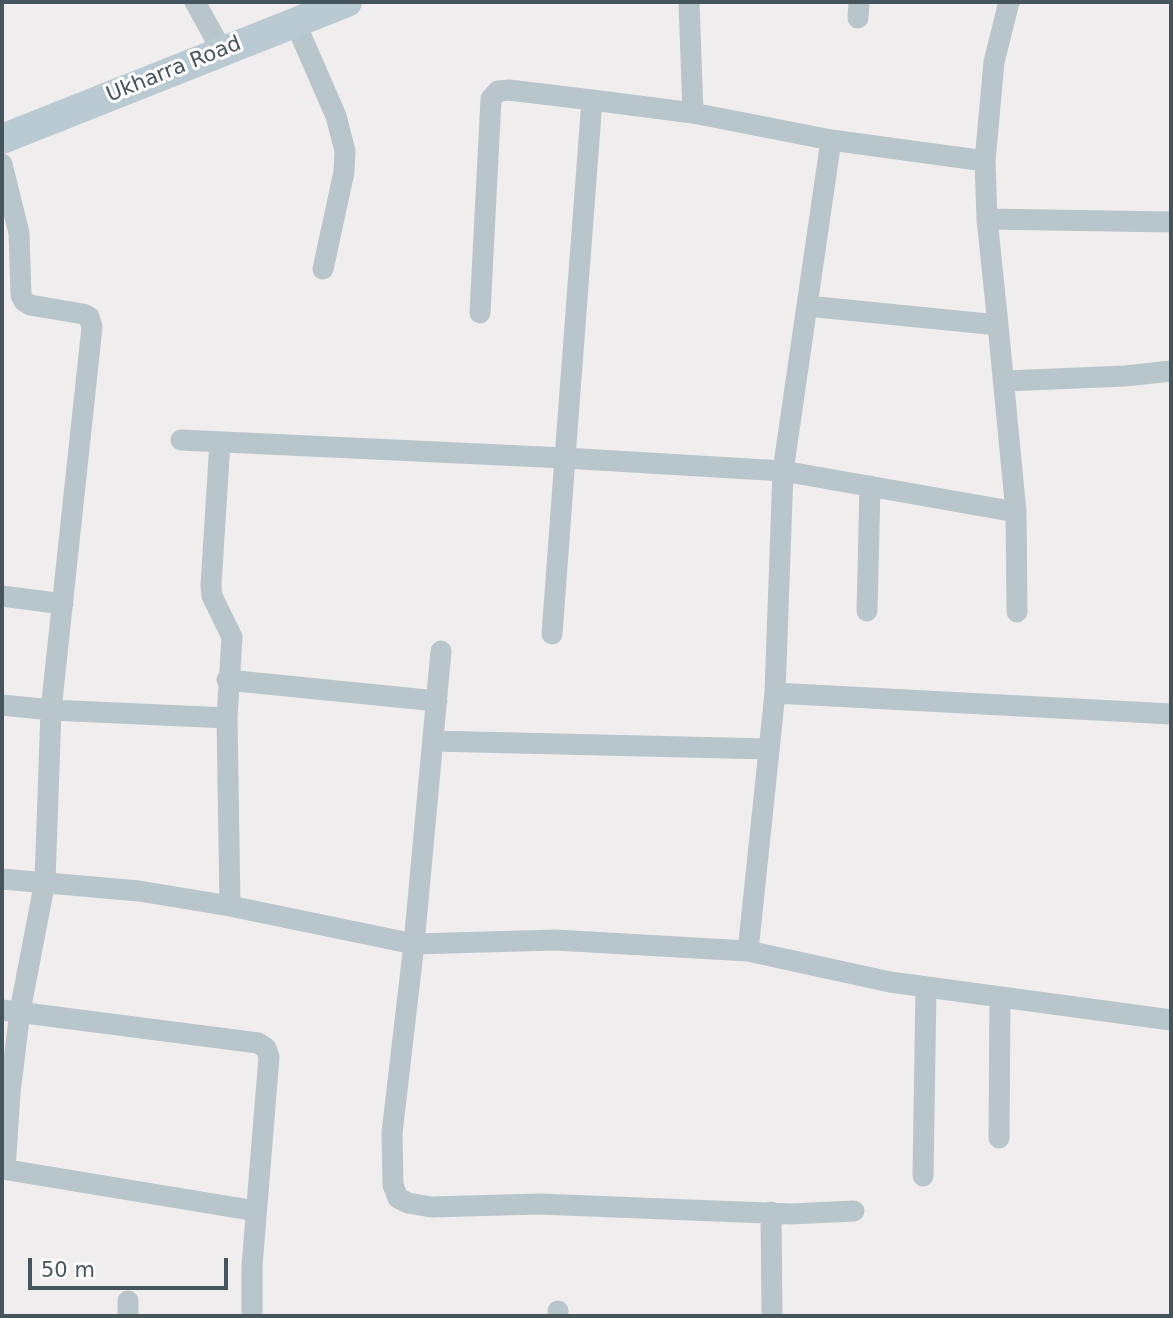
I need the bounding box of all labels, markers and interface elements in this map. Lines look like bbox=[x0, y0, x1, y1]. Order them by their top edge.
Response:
street label: Ukharra Road bbox=[103, 32, 245, 108]
scale bar bbox=[32, 1244, 231, 1288]
text: 50 m bbox=[41, 1258, 95, 1282]

